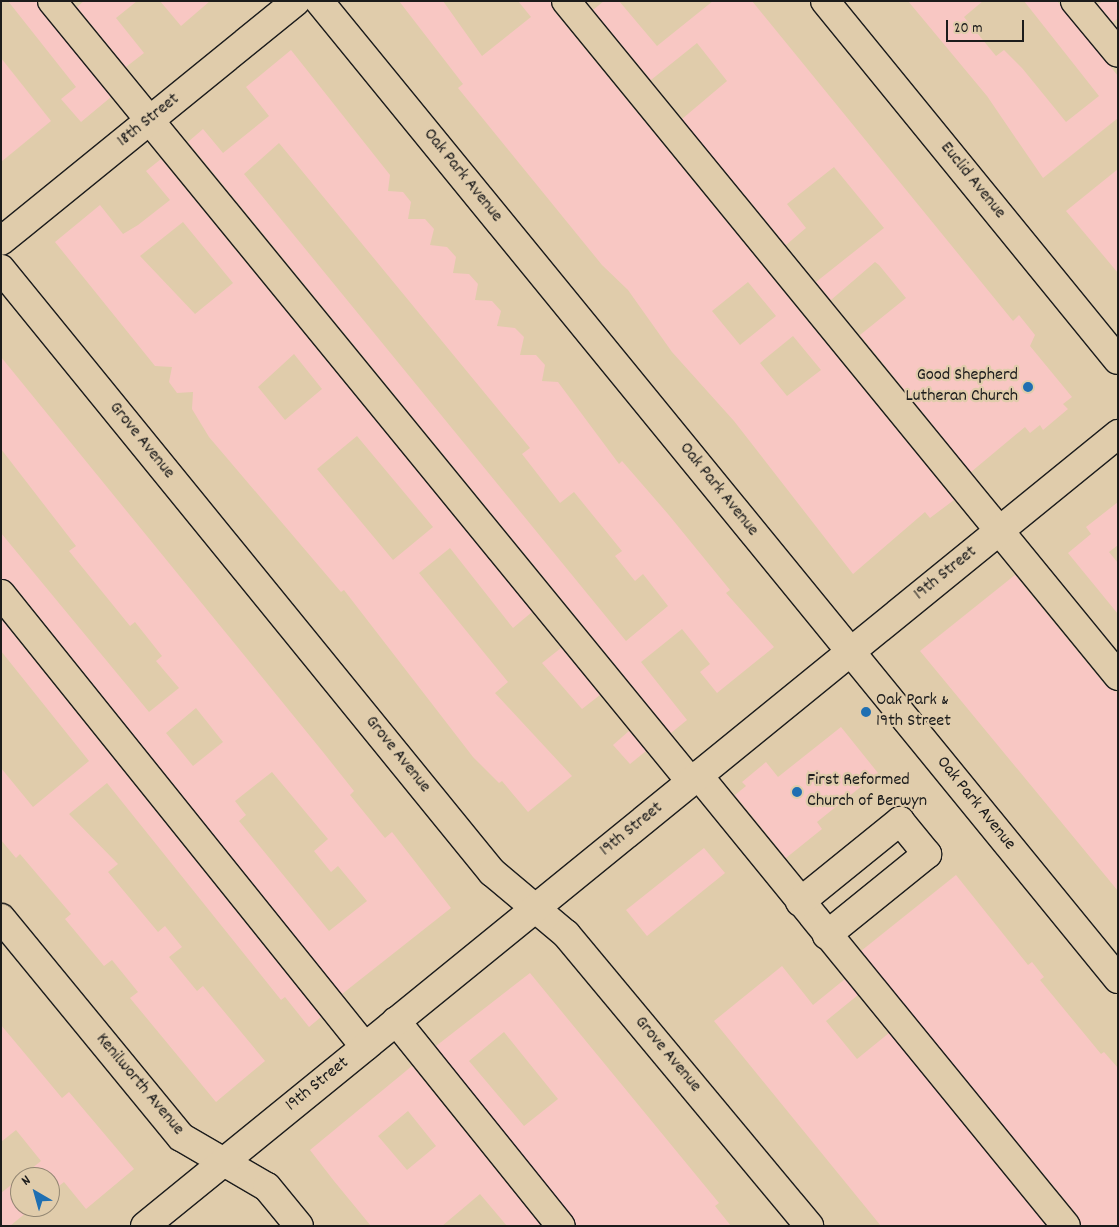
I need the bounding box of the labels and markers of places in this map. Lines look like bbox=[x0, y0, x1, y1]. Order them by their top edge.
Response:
place label: Good Shepherd Lutheran Church bbox=[905, 366, 1018, 408]
marker: Good Shepherd Lutheran Church bbox=[1022, 381, 1034, 393]
place label: Oak Park & 19th Street bbox=[876, 691, 951, 734]
marker: Oak Park & 19th Street bbox=[860, 706, 872, 718]
place label: First Reformed Church of Berwyn bbox=[807, 771, 927, 814]
marker: First Reformed Church of Berwyn bbox=[791, 786, 803, 798]

